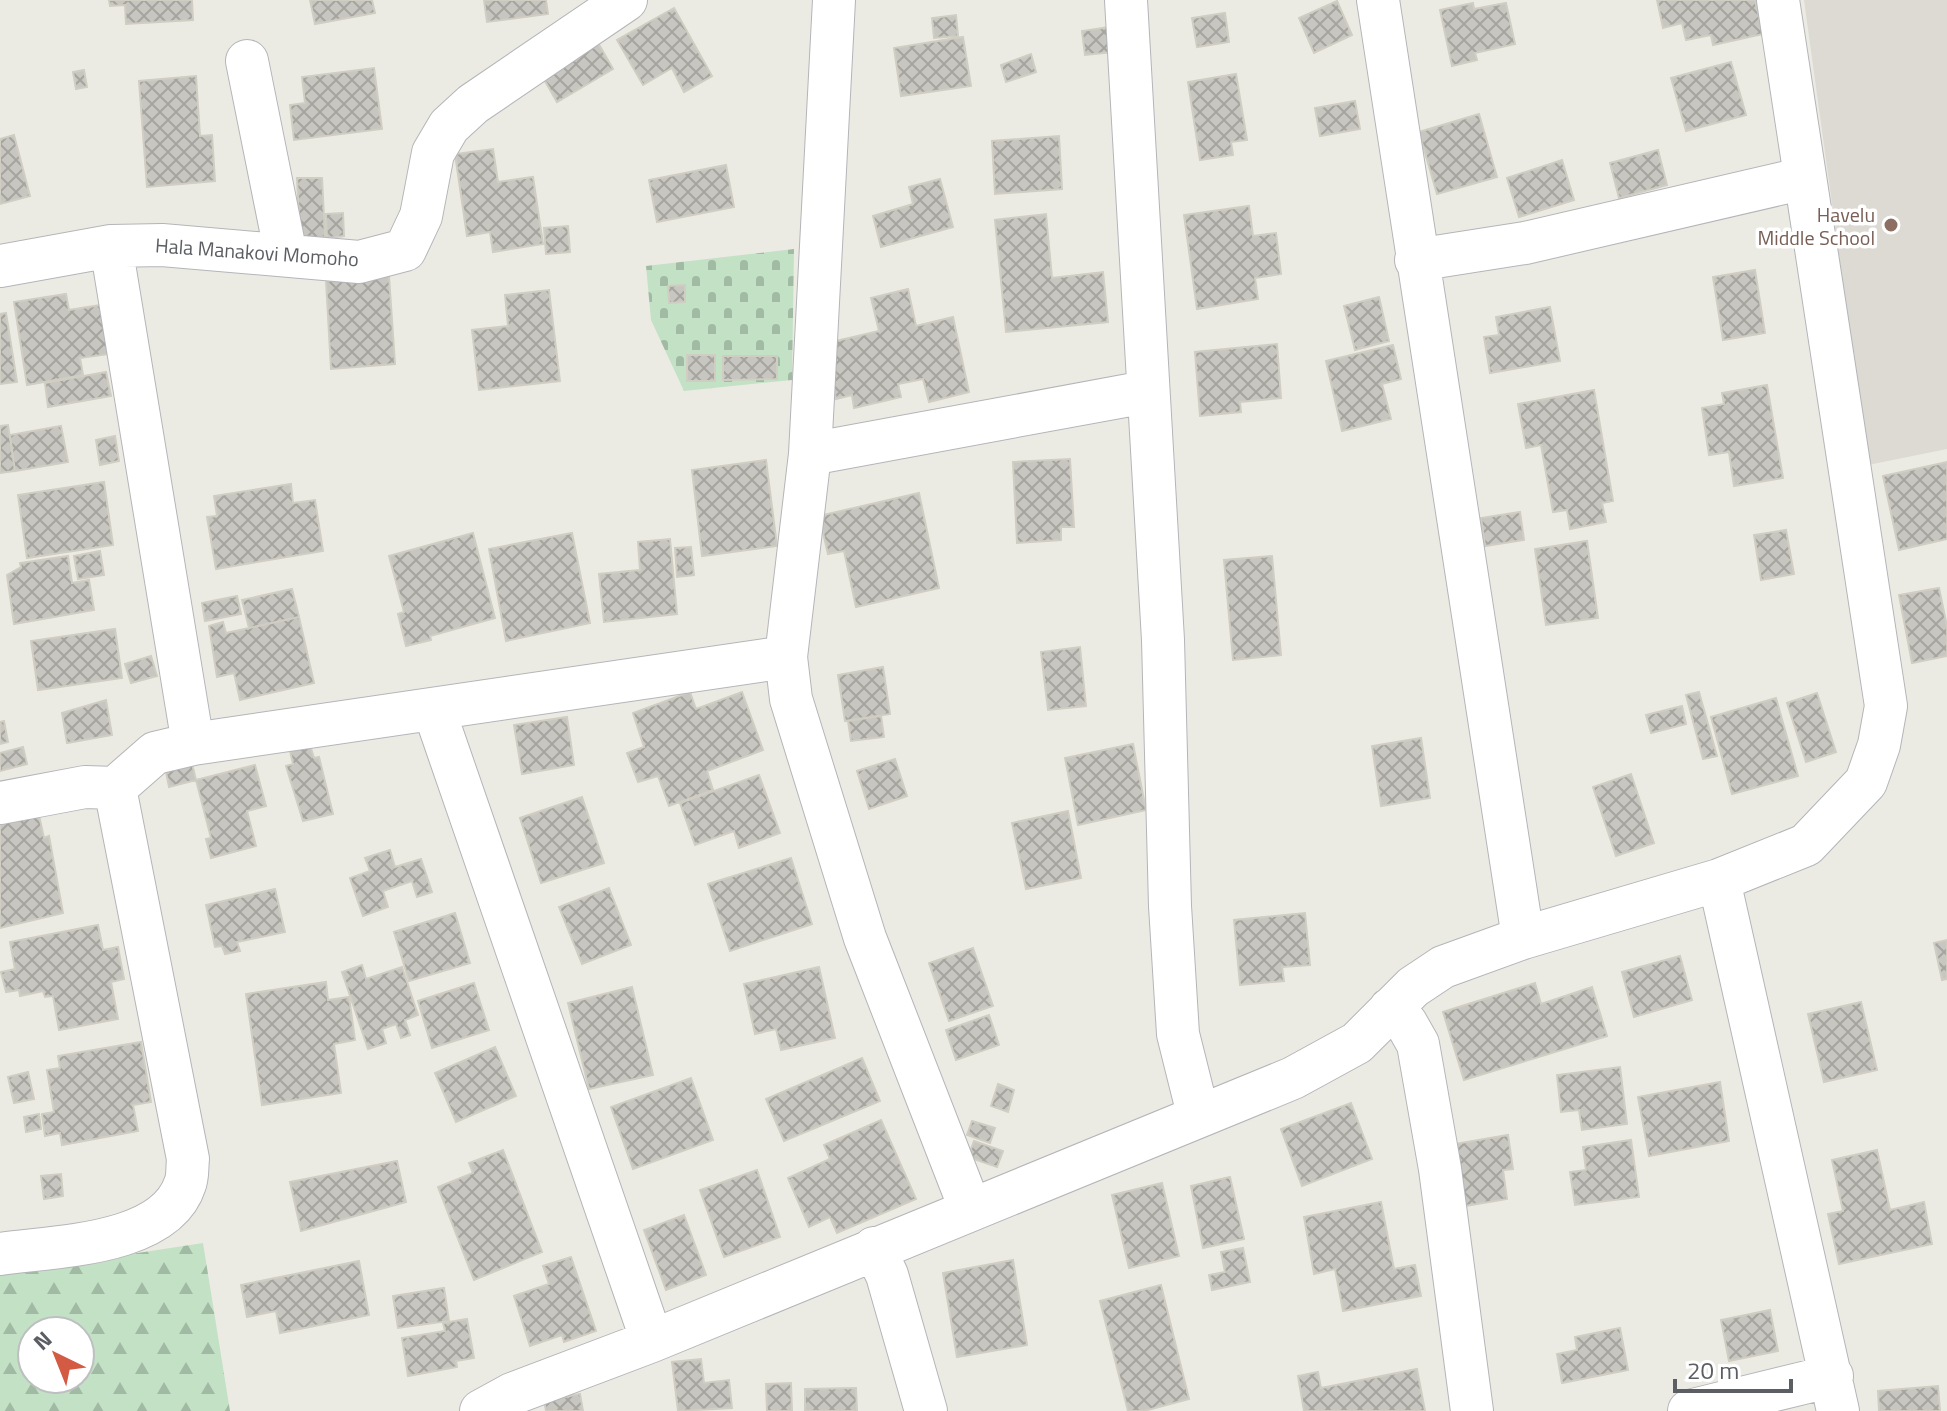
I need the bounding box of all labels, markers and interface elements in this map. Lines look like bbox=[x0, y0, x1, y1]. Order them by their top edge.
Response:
place label: Havelu Middle School bbox=[1758, 199, 1875, 253]
marker: Havelu Middle School bbox=[1882, 216, 1900, 234]
street label: Hala Manakovi Momoho bbox=[154, 229, 360, 275]
north arrow bbox=[16, 1315, 96, 1395]
text: N bbox=[25, 1323, 60, 1358]
scale bar bbox=[1675, 1343, 1791, 1393]
text: 20 m bbox=[1687, 1352, 1739, 1388]

